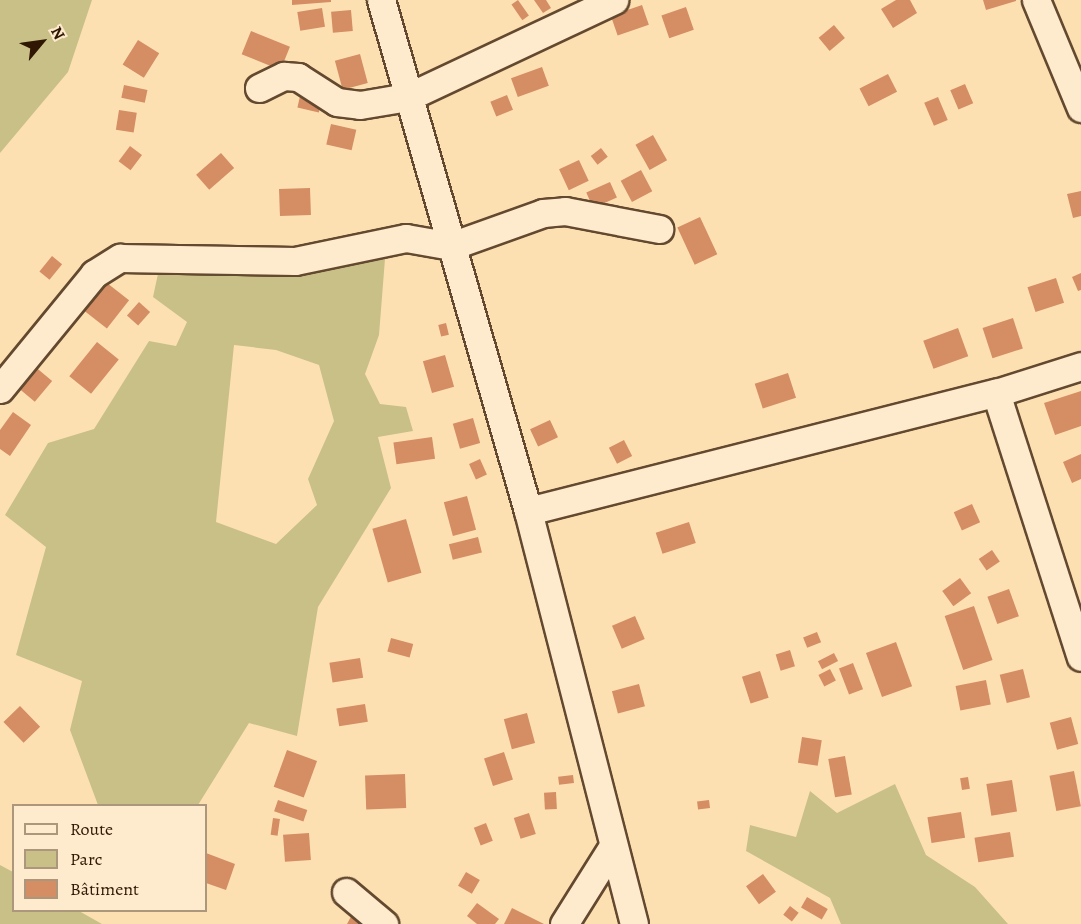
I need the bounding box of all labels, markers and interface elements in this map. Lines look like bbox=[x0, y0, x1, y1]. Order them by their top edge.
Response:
north arrow bbox=[12, 12, 72, 72]
text: N bbox=[45, 23, 70, 44]
legend bbox=[12, 804, 207, 912]
text: Route bbox=[70, 817, 113, 841]
text: Parc bbox=[70, 847, 102, 871]
text: Bâtiment bbox=[70, 877, 139, 901]

